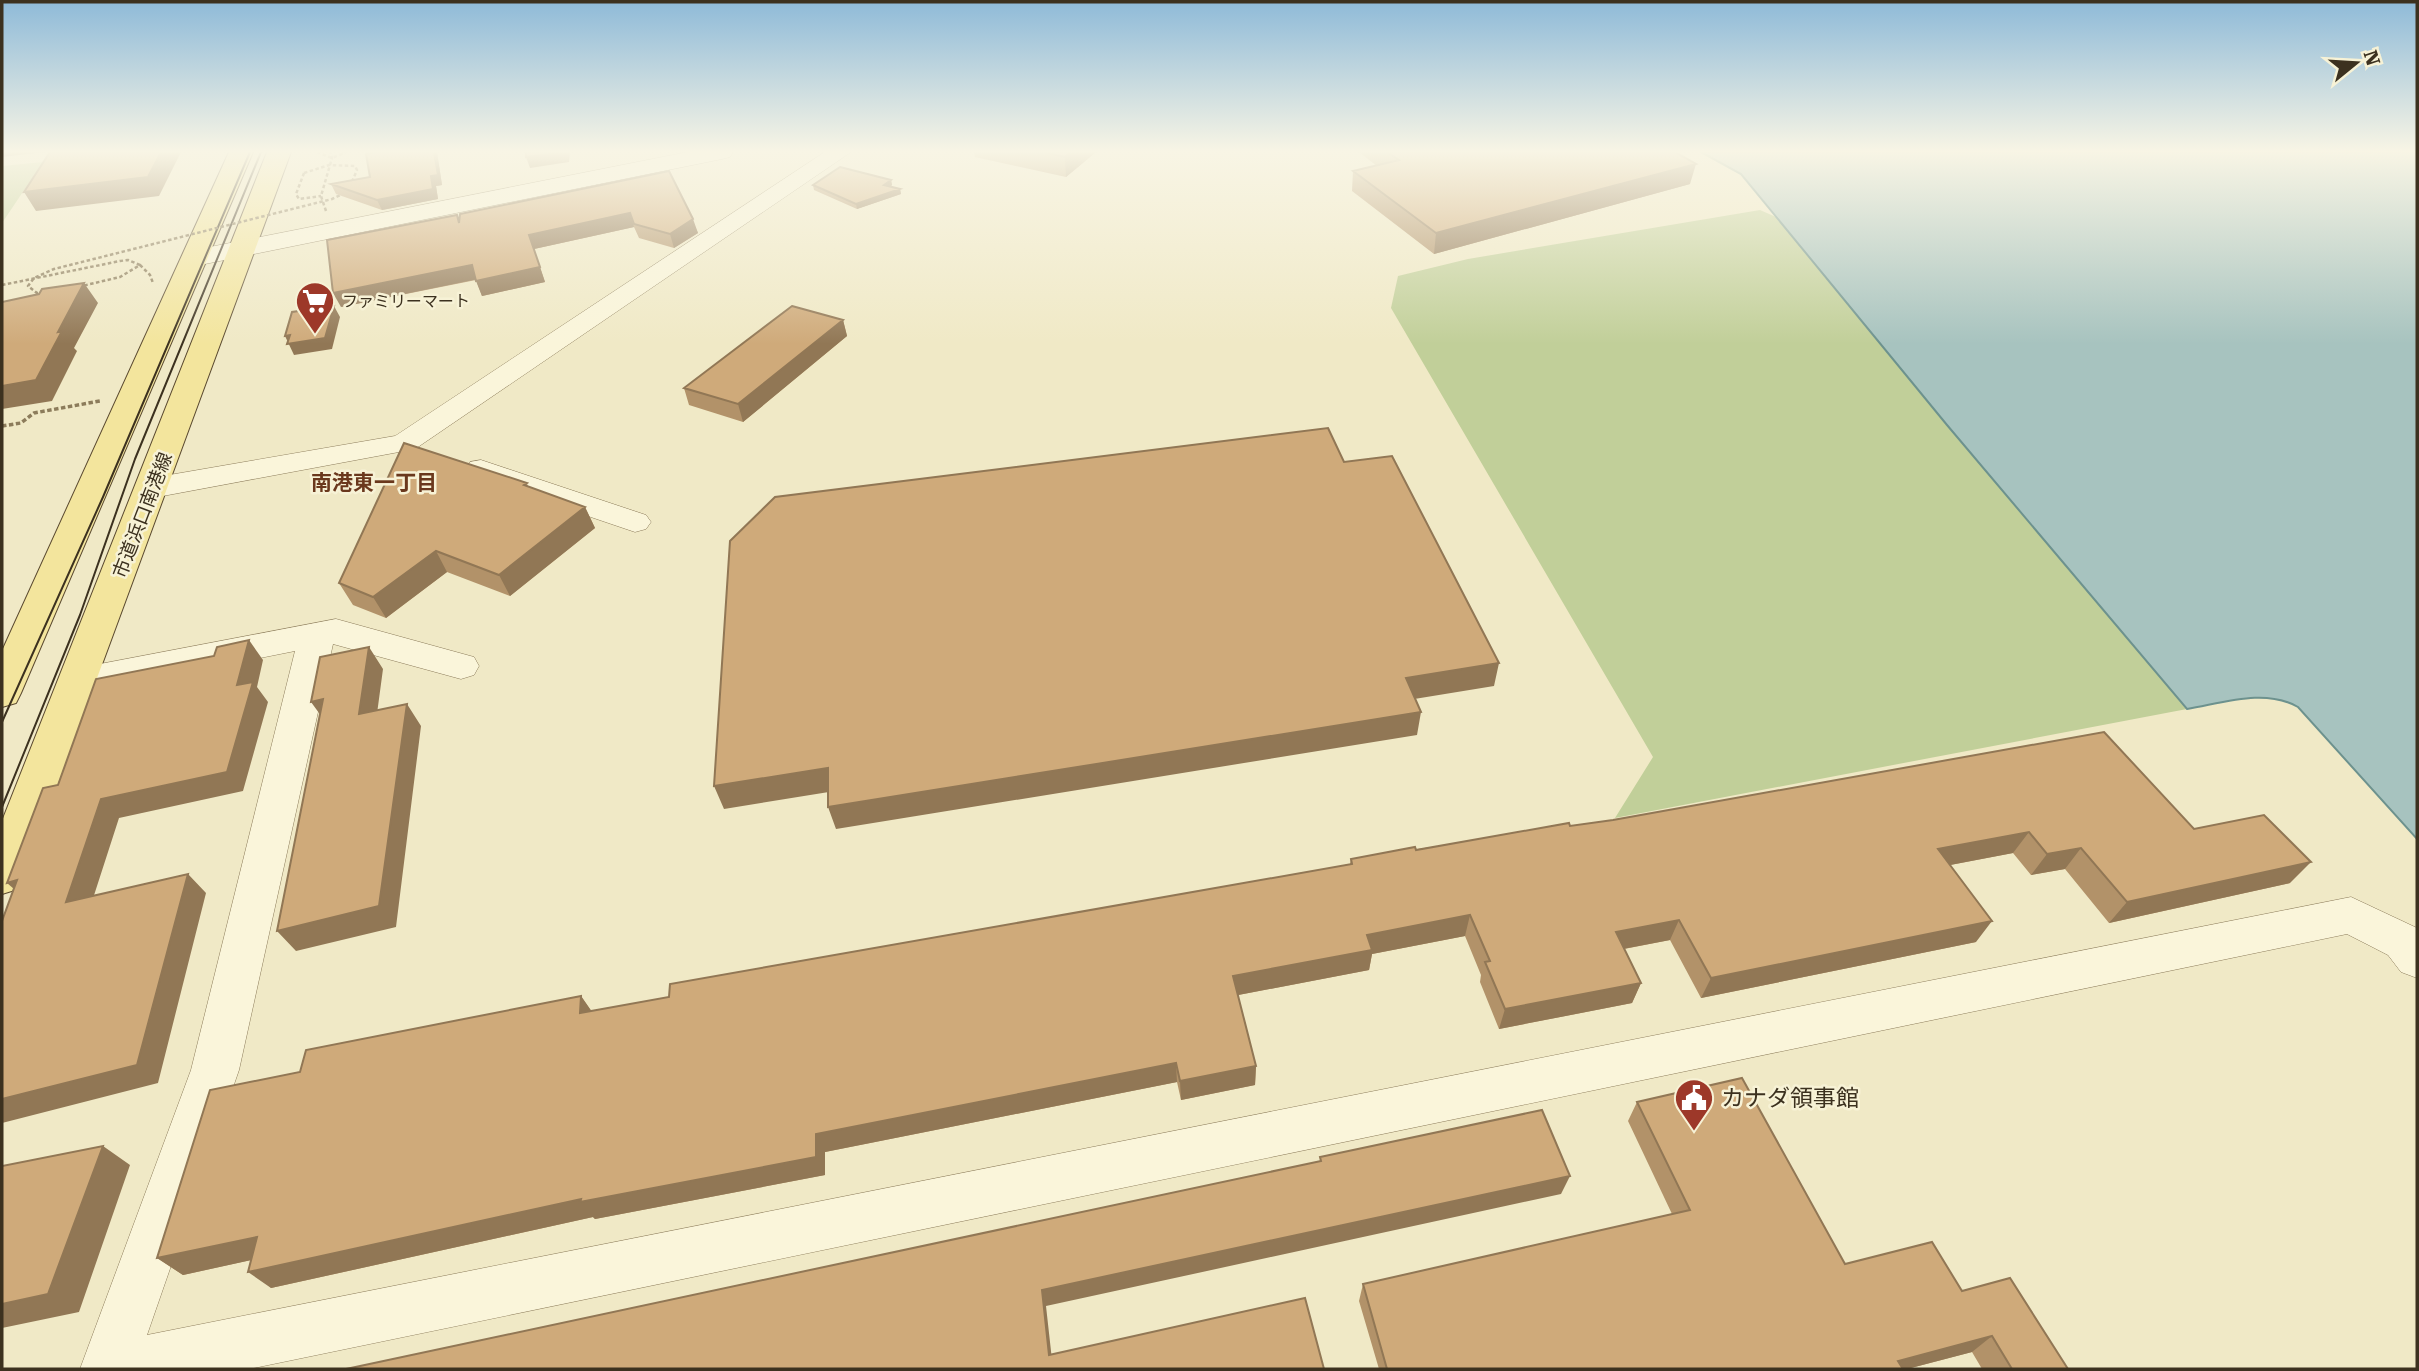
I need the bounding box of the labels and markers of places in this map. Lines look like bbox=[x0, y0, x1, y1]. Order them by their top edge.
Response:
supermarket icon: ファミリーマート bbox=[294, 280, 336, 335]
place label: ファミリーマート bbox=[342, 292, 470, 311]
public building icon: カナダ領事館 bbox=[1673, 1077, 1715, 1132]
place label: カナダ領事館 bbox=[1721, 1085, 1859, 1112]

